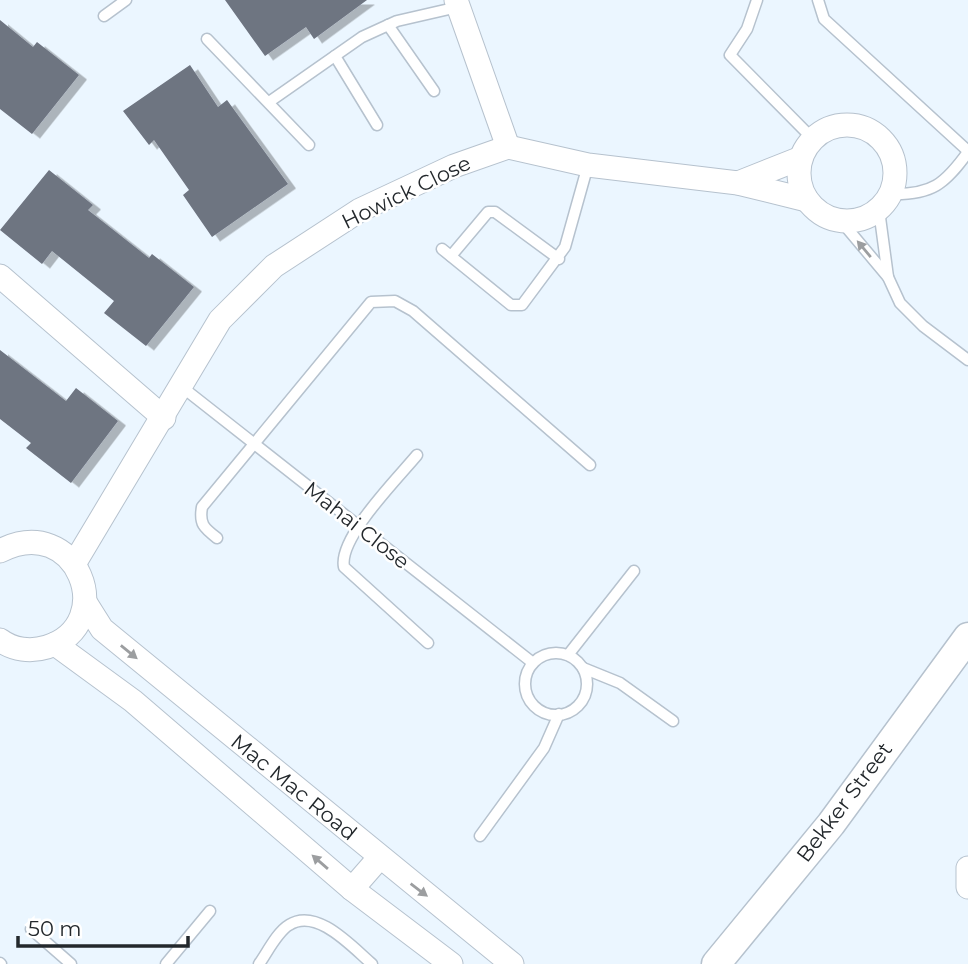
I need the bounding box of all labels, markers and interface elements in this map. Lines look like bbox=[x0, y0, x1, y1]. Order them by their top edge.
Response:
street label: Howick Close bbox=[337, 150, 475, 234]
one-way arrow bbox=[857, 240, 872, 258]
street label: Mahai Close bbox=[299, 476, 415, 574]
one-way arrow bbox=[121, 644, 138, 659]
street label: Mac Mac Road bbox=[226, 729, 362, 845]
street label: Bekker Street bbox=[791, 737, 897, 867]
one-way arrow bbox=[312, 855, 329, 870]
one-way arrow bbox=[410, 882, 428, 896]
scale bar bbox=[18, 904, 187, 948]
text: 50 m bbox=[28, 916, 82, 941]

